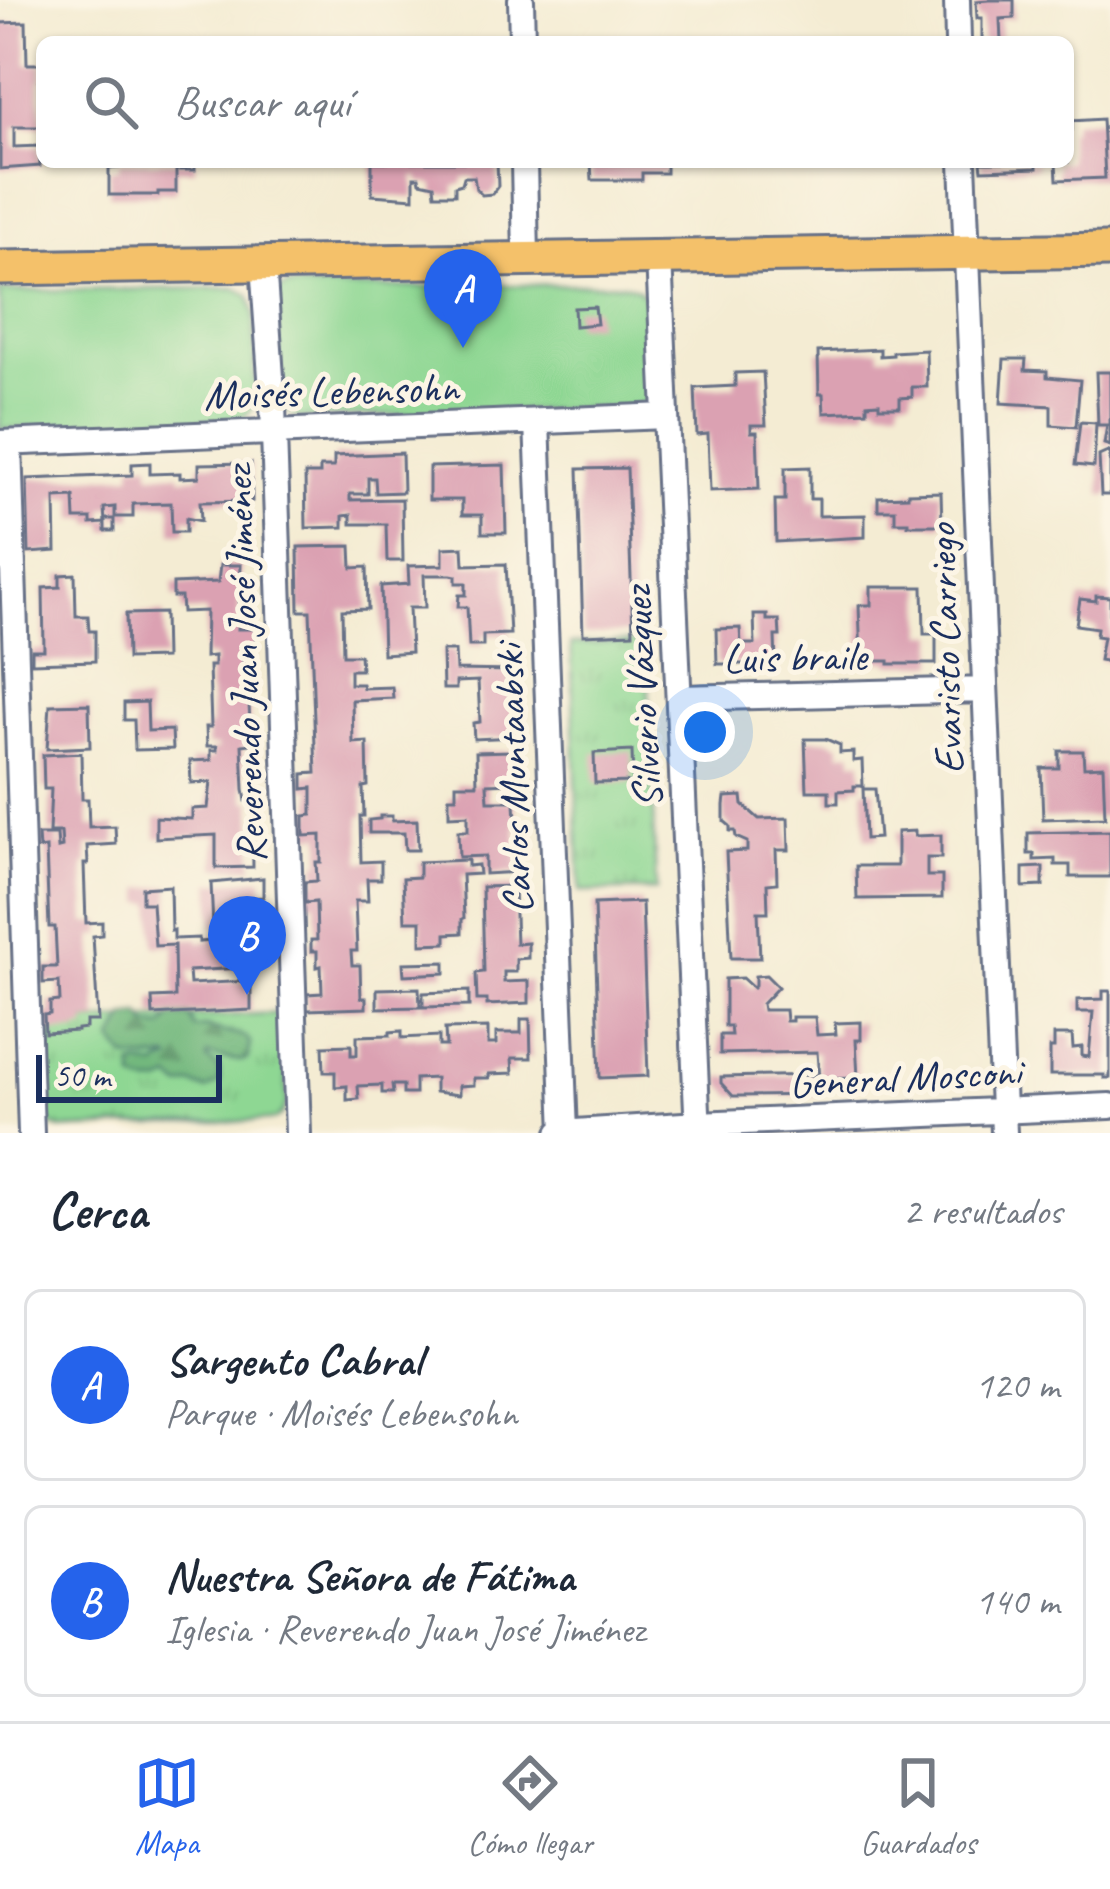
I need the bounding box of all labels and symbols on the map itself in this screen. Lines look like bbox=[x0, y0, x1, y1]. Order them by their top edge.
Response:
pin: A bbox=[424, 249, 502, 348]
street label: Moisés Lebensohn bbox=[203, 360, 461, 422]
street label: Reverendo Juan José Jiménez bbox=[211, 461, 278, 863]
street label: Evaristo Carriego bbox=[915, 521, 976, 775]
street label: Silverio Vázquez bbox=[610, 582, 675, 809]
street label: Luis braile bbox=[723, 630, 869, 685]
street label: Carlos Muntaabski bbox=[482, 638, 545, 914]
your location bbox=[675, 702, 735, 762]
pin: B bbox=[208, 896, 286, 995]
street label: General Mosconi bbox=[788, 1045, 1027, 1110]
scale bar bbox=[36, 1049, 222, 1102]

